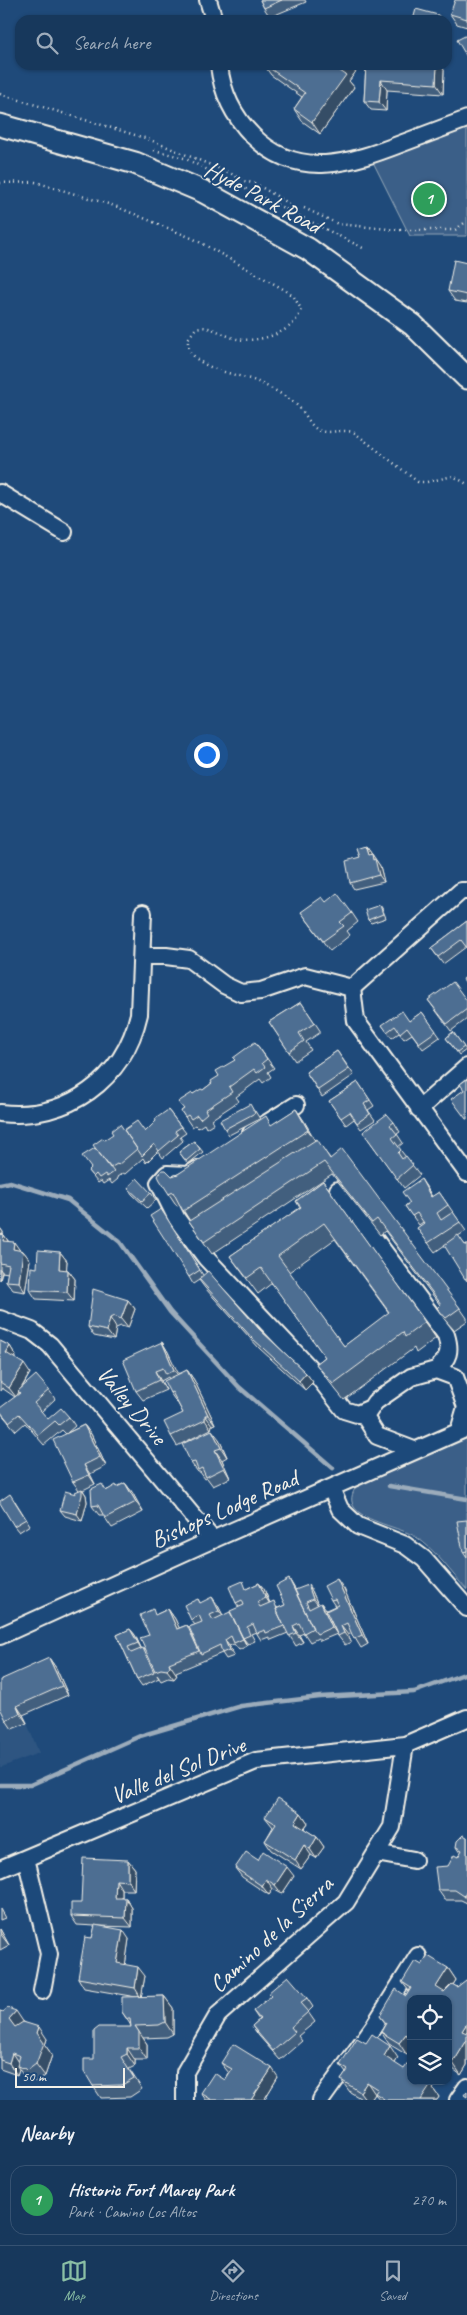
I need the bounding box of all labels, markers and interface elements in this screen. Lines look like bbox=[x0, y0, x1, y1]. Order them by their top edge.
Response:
search box bbox=[15, 15, 452, 70]
icon: search bbox=[33, 29, 61, 57]
text: Search here bbox=[73, 31, 150, 55]
street label: Hyde Park Road bbox=[200, 154, 330, 242]
pin: 1 bbox=[413, 180, 445, 218]
your location bbox=[194, 742, 220, 768]
street label: Valley Drive bbox=[90, 1359, 175, 1452]
street label: Bishops Lodge Road bbox=[146, 1462, 305, 1555]
street label: Valle del Sol Drive bbox=[106, 1729, 252, 1811]
street label: Camino de la Sierra bbox=[203, 1868, 340, 1999]
map controls bbox=[407, 1995, 452, 2085]
button: locate bbox=[407, 1995, 452, 2040]
button: layers bbox=[407, 2040, 452, 2085]
scale bar bbox=[15, 2065, 125, 2088]
text: 50 m bbox=[22, 2068, 46, 2085]
text: Nearby bbox=[20, 2120, 73, 2146]
text: Historic Fort Marcy Park bbox=[68, 2178, 234, 2202]
text: 1 bbox=[33, 2190, 41, 2210]
text: 270 m bbox=[412, 2190, 446, 2210]
text: Park · Camino Los Altos bbox=[68, 2202, 196, 2222]
tab: Map bbox=[60, 2257, 88, 2304]
tab: Directions bbox=[209, 2257, 258, 2304]
tab: Saved bbox=[379, 2257, 407, 2304]

